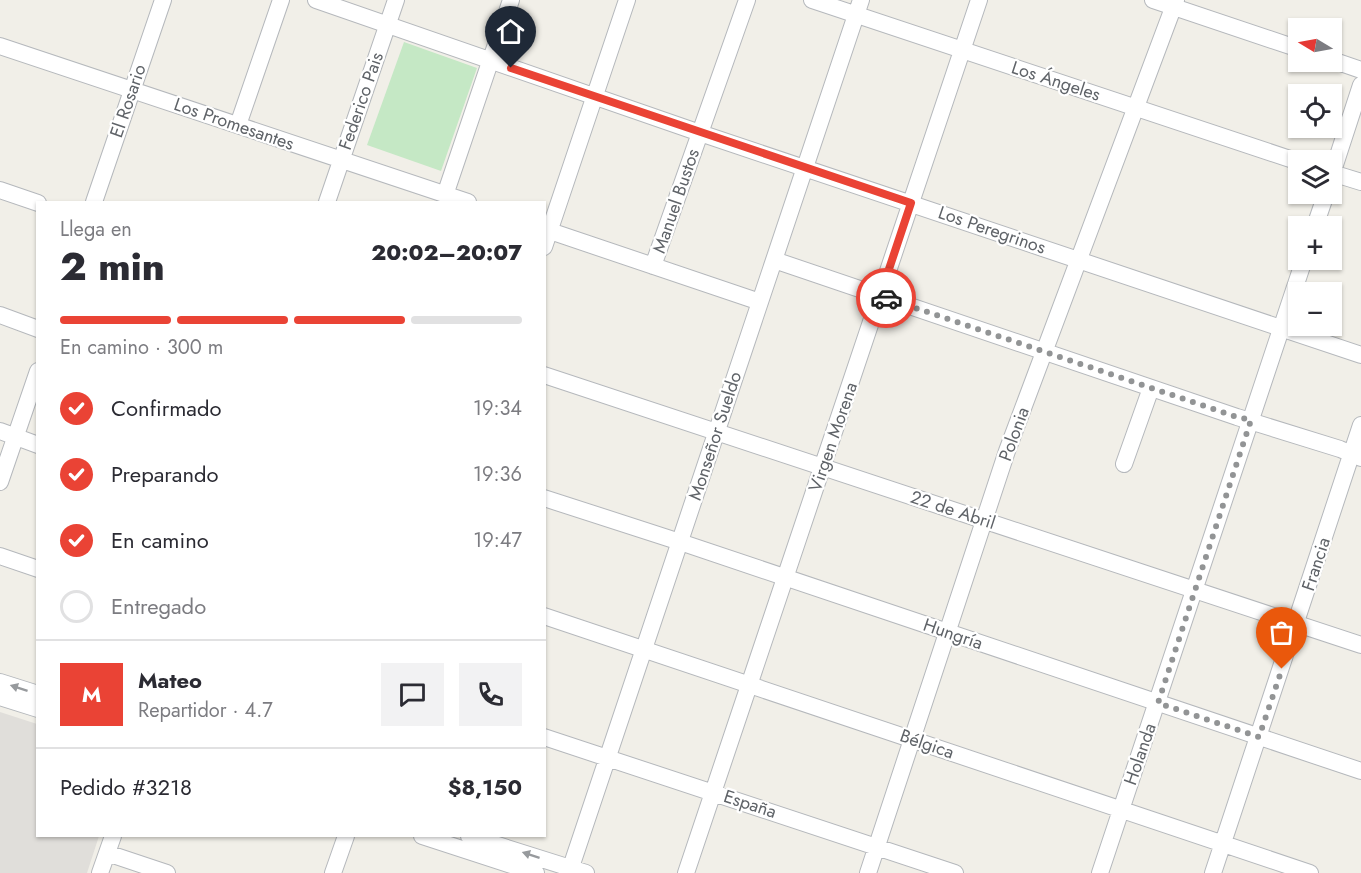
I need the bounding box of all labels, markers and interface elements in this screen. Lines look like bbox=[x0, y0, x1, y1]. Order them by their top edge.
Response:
pin bbox=[485, 6, 536, 68]
icon: home bbox=[494, 15, 527, 48]
north arrow bbox=[1288, 18, 1342, 72]
map controls bbox=[1288, 18, 1342, 336]
street label: Federico Pais bbox=[332, 49, 390, 153]
street label: Los Ángeles bbox=[1008, 54, 1104, 108]
street label: El Rosario bbox=[103, 61, 153, 141]
button: locate bbox=[1288, 84, 1342, 138]
street label: Los Promesantes bbox=[171, 91, 297, 157]
street label: Manuel Bustos bbox=[646, 145, 706, 257]
button: layers bbox=[1288, 150, 1342, 204]
street label: Los Peregrinos bbox=[935, 199, 1049, 261]
text: Llega en bbox=[60, 215, 132, 244]
button: + bbox=[1288, 216, 1342, 270]
text: 20:02–20:07 bbox=[371, 236, 522, 268]
text: 2 min bbox=[60, 238, 165, 295]
courier bbox=[856, 268, 916, 328]
icon: car bbox=[870, 282, 903, 315]
button: − bbox=[1288, 282, 1342, 336]
text: En camino · 300 m bbox=[60, 333, 223, 362]
street label: Monseñor Sueldo bbox=[682, 368, 748, 504]
street label: Virgen Morena bbox=[802, 379, 864, 495]
icon: check bbox=[60, 392, 93, 425]
text: Confirmado bbox=[111, 392, 221, 424]
text: 19:34 bbox=[473, 394, 522, 423]
street label: Polonia bbox=[992, 403, 1036, 465]
icon: check bbox=[60, 458, 93, 491]
text: Preparando bbox=[111, 458, 219, 490]
text: 19:36 bbox=[473, 460, 522, 489]
street label: 22 de Abril bbox=[907, 484, 999, 536]
icon: check bbox=[60, 524, 93, 557]
text: En camino bbox=[111, 524, 209, 556]
text: 19:47 bbox=[473, 526, 522, 555]
street label: Francia bbox=[1295, 534, 1337, 594]
text: Entregado bbox=[111, 590, 206, 622]
pin bbox=[1256, 607, 1307, 669]
street label: Hungría bbox=[920, 612, 986, 656]
icon: bag bbox=[1265, 616, 1298, 649]
button: chat bbox=[381, 663, 444, 726]
button: phone bbox=[459, 663, 522, 726]
text: Mateo bbox=[138, 664, 202, 696]
text: M bbox=[82, 678, 101, 710]
one-way arrow bbox=[10, 683, 28, 692]
text: Repartidor · 4.7 bbox=[138, 696, 273, 725]
street label: Holanda bbox=[1117, 720, 1163, 788]
street label: Bélgica bbox=[896, 723, 958, 765]
text: Pedido #3218 bbox=[60, 771, 192, 803]
text: $8,150 bbox=[448, 771, 522, 803]
street label: España bbox=[720, 783, 780, 825]
one-way arrow bbox=[522, 850, 540, 859]

